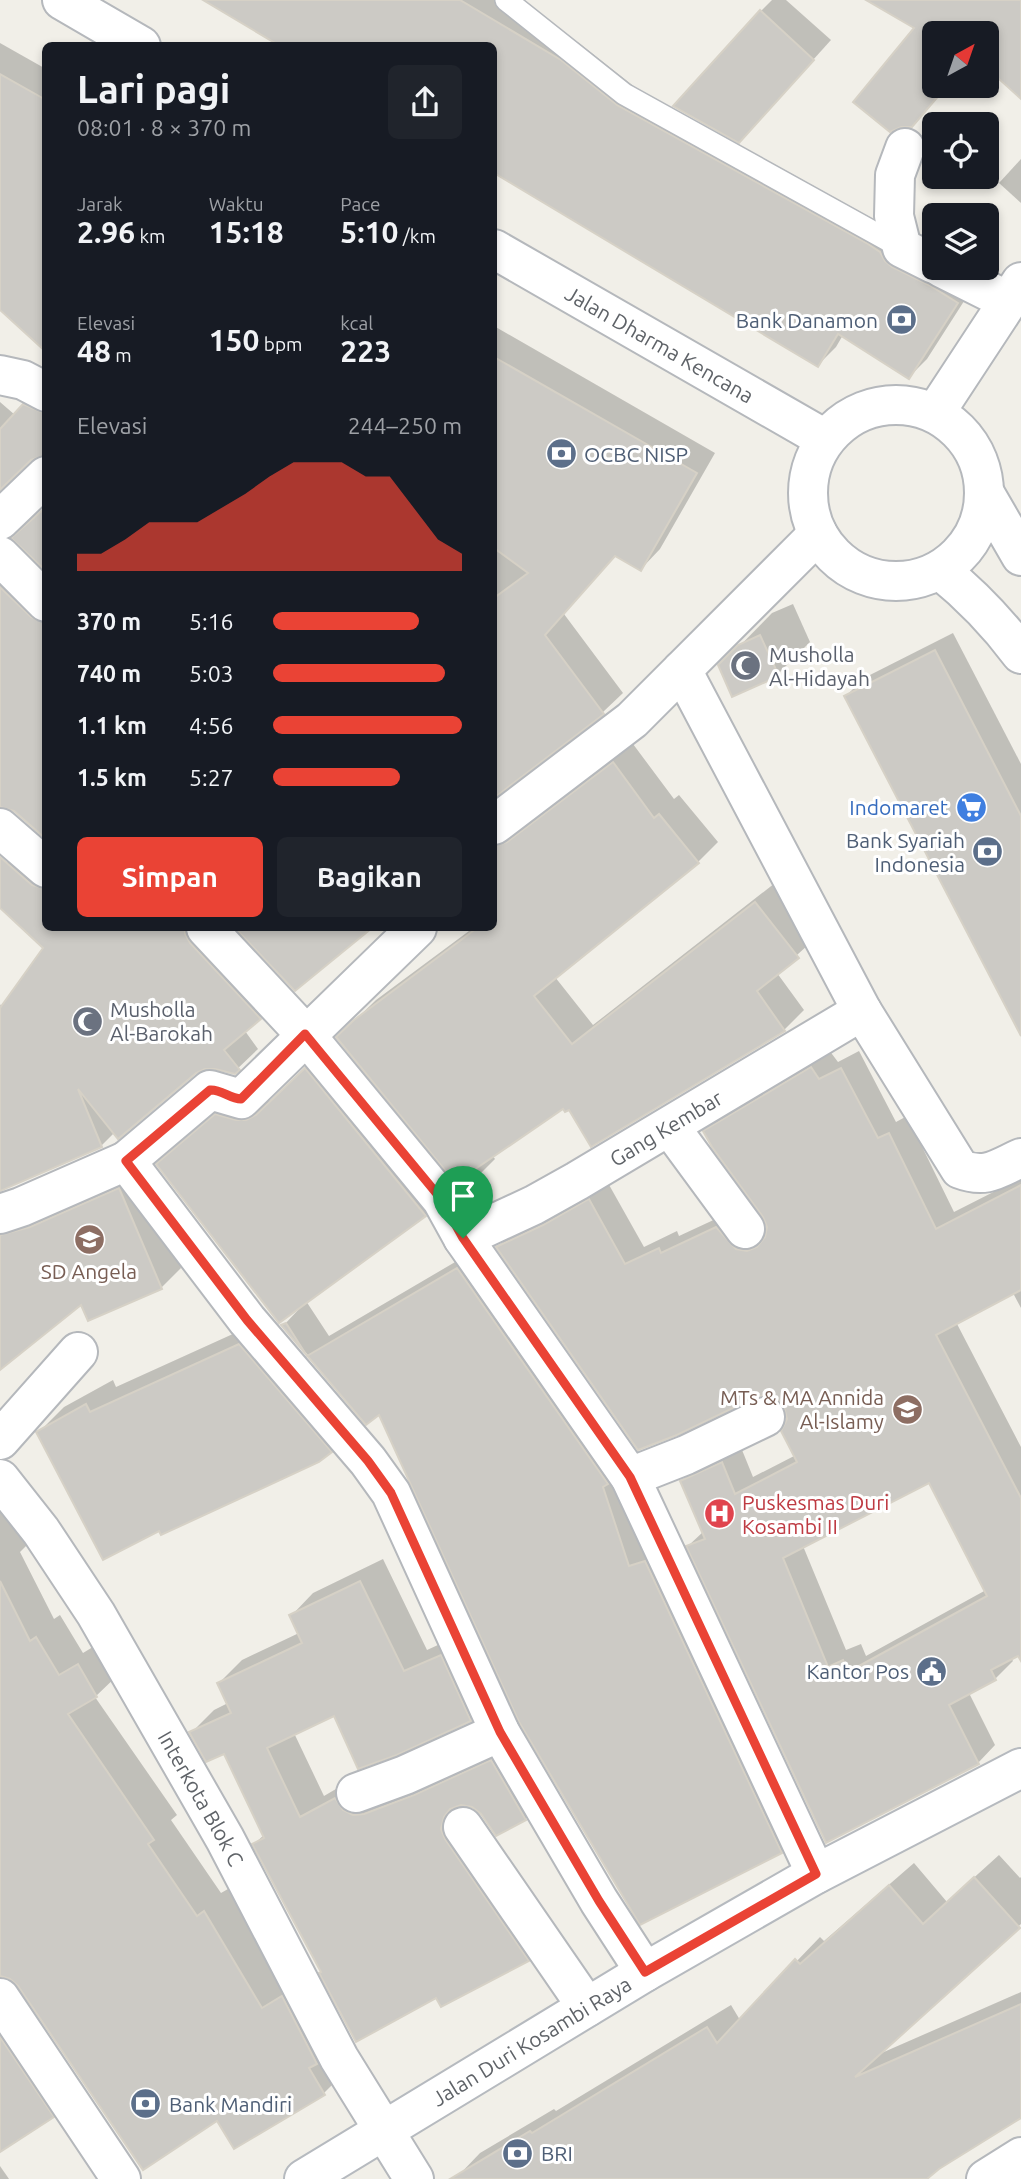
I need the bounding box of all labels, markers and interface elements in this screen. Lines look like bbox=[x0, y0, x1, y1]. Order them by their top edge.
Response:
north arrow bbox=[922, 21, 999, 98]
map controls bbox=[922, 21, 999, 280]
button: share bbox=[388, 65, 462, 139]
text: Lari pagi bbox=[77, 68, 230, 110]
button: locate bbox=[922, 112, 999, 189]
text: 08:01 · 8 × 370 m bbox=[77, 115, 251, 140]
text: Jarak bbox=[77, 193, 123, 215]
text: Waktu bbox=[209, 193, 264, 215]
text: Pace bbox=[340, 193, 381, 215]
button: layers bbox=[922, 203, 999, 280]
text: 2.96 bbox=[77, 215, 135, 249]
text: 15:18 bbox=[209, 215, 284, 249]
text: 5:10 bbox=[340, 215, 398, 249]
text: km bbox=[135, 225, 165, 247]
text: /km bbox=[398, 225, 436, 247]
street label: Jalan Dharma Kencana bbox=[561, 281, 758, 408]
bank icon: Bank Danamon bbox=[884, 303, 918, 337]
place label: Bank Danamon bbox=[736, 308, 878, 332]
text: Elevasi bbox=[77, 312, 135, 334]
text: kcal bbox=[340, 312, 373, 334]
text: 150 bbox=[209, 323, 259, 357]
text: bpm bbox=[259, 333, 302, 355]
text: 48 bbox=[77, 334, 111, 368]
text: 223 bbox=[340, 334, 391, 368]
text: m bbox=[111, 344, 132, 366]
text: Elevasi bbox=[77, 413, 147, 438]
text: 244–250 m bbox=[348, 413, 462, 438]
bank icon: OCBC NISP bbox=[544, 437, 578, 471]
place label: OCBC NISP bbox=[584, 442, 688, 466]
text: 370 m bbox=[77, 609, 141, 634]
text: 5:16 bbox=[189, 609, 234, 634]
place label: Musholla Al-Hidayah bbox=[769, 642, 870, 690]
mosque icon: Musholla Al-Hidayah bbox=[729, 649, 763, 683]
text: 740 m bbox=[77, 661, 141, 686]
text: 5:03 bbox=[189, 661, 234, 686]
text: 1.1 km bbox=[77, 713, 147, 738]
text: 4:56 bbox=[189, 713, 234, 738]
text: 1.5 km bbox=[77, 765, 147, 790]
text: 5:27 bbox=[189, 765, 234, 790]
supermarket icon: Indomaret bbox=[954, 790, 988, 824]
place label: Indomaret bbox=[849, 795, 948, 819]
place label: Bank Syariah Indonesia bbox=[846, 828, 965, 876]
bank icon: Bank Syariah Indonesia bbox=[971, 835, 1005, 869]
button: Simpan bbox=[77, 837, 263, 917]
button: Bagikan bbox=[277, 837, 462, 917]
place label: Musholla Al-Barokah bbox=[110, 997, 213, 1045]
mosque icon: Musholla Al-Barokah bbox=[70, 1004, 104, 1038]
street label: Gang Kembar bbox=[605, 1085, 727, 1171]
pin bbox=[433, 1166, 493, 1238]
icon: arrive bbox=[444, 1177, 482, 1215]
school or university icon: SD Angela bbox=[72, 1222, 106, 1256]
place label: SD Angela bbox=[41, 1259, 137, 1283]
place label: MTs & MA Annida Al-Islamy bbox=[720, 1385, 884, 1433]
school or university icon: MTs & MA Annida Al-Islamy bbox=[890, 1392, 924, 1426]
place label: Puskesmas Duri Kosambi II bbox=[742, 1490, 889, 1538]
hospital icon: Puskesmas Duri Kosambi II bbox=[702, 1497, 736, 1531]
public building icon: Kantor Pos bbox=[915, 1654, 949, 1688]
place label: Kantor Pos bbox=[806, 1659, 909, 1683]
street label: Interkota Blok C bbox=[154, 1727, 249, 1870]
street label: Jalan Duri Kosambi Raya bbox=[427, 1971, 635, 2111]
bank icon: Bank Mandiri bbox=[129, 2087, 163, 2121]
place label: Bank Mandiri bbox=[169, 2092, 292, 2116]
bank icon: BRI bbox=[501, 2136, 535, 2170]
place label: BRI bbox=[541, 2141, 573, 2165]

